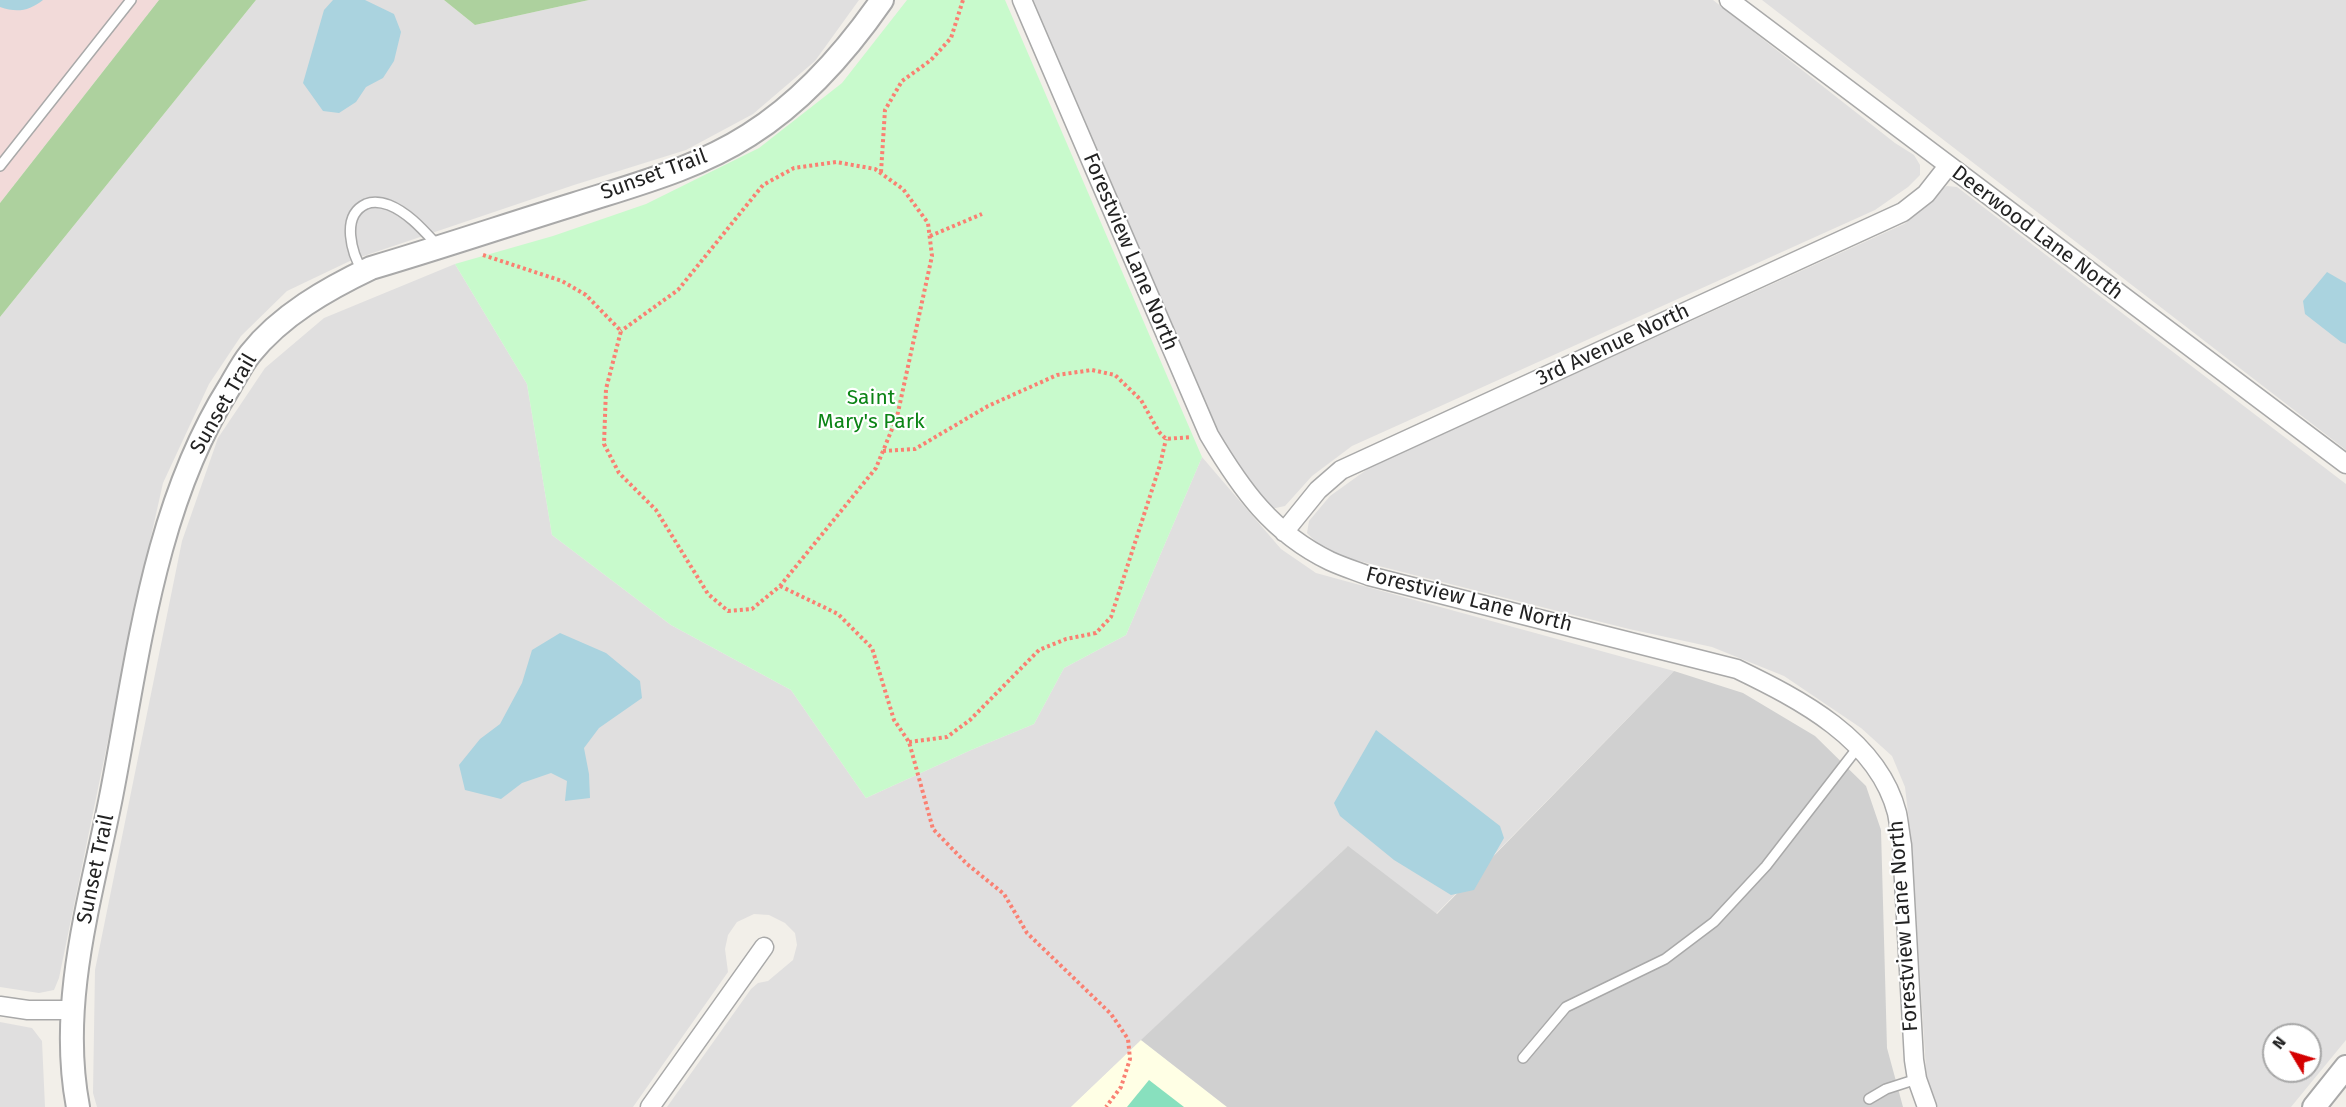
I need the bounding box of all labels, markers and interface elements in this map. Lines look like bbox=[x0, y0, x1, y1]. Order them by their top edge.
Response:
street label: Sunset Trail bbox=[597, 144, 711, 206]
street label: Forestview Lane North bbox=[1077, 150, 1183, 354]
street label: Deerwood Lane North bbox=[1946, 160, 2128, 306]
street label: 3rd Avenue North bbox=[1532, 299, 1694, 391]
street label: Sunset Trail bbox=[185, 349, 263, 459]
park label: Saint Mary's Park bbox=[817, 385, 925, 435]
street label: Forestview Lane North bbox=[1363, 562, 1575, 638]
street label: Sunset Trail bbox=[72, 812, 120, 926]
street label: Forestview Lane North bbox=[1884, 819, 1924, 1033]
north arrow bbox=[2262, 1023, 2322, 1083]
text: N bbox=[2268, 1033, 2290, 1053]

